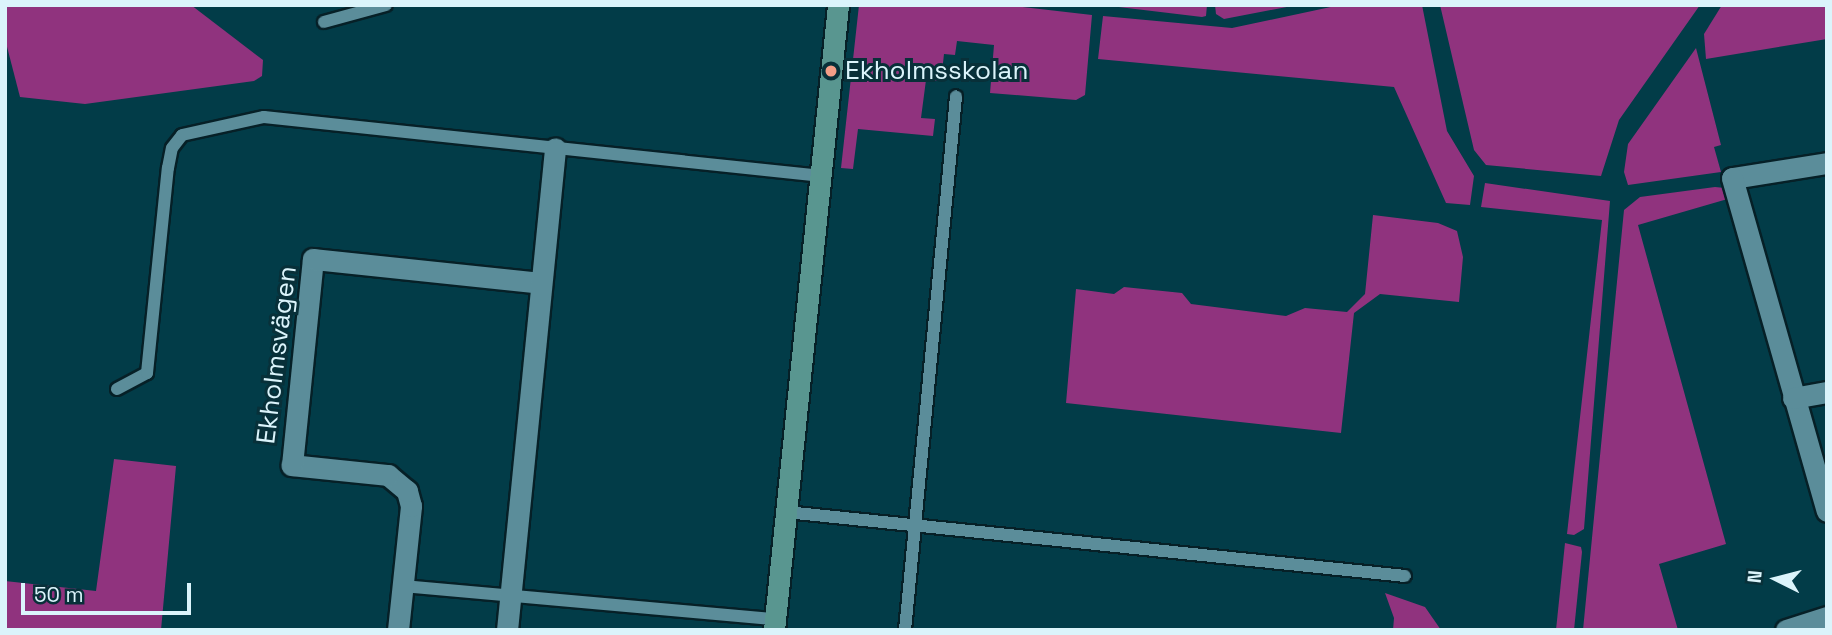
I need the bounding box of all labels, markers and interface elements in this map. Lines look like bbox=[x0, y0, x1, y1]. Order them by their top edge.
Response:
place label: Ekholmsskolan bbox=[845, 55, 1028, 87]
marker: Ekholmsskolan bbox=[823, 63, 839, 79]
street label: Ekholmsvägen bbox=[251, 264, 303, 446]
north arrow bbox=[1741, 544, 1811, 614]
scale bar bbox=[24, 568, 194, 612]
text: N bbox=[1742, 569, 1768, 584]
text: 50 m bbox=[34, 581, 84, 608]

